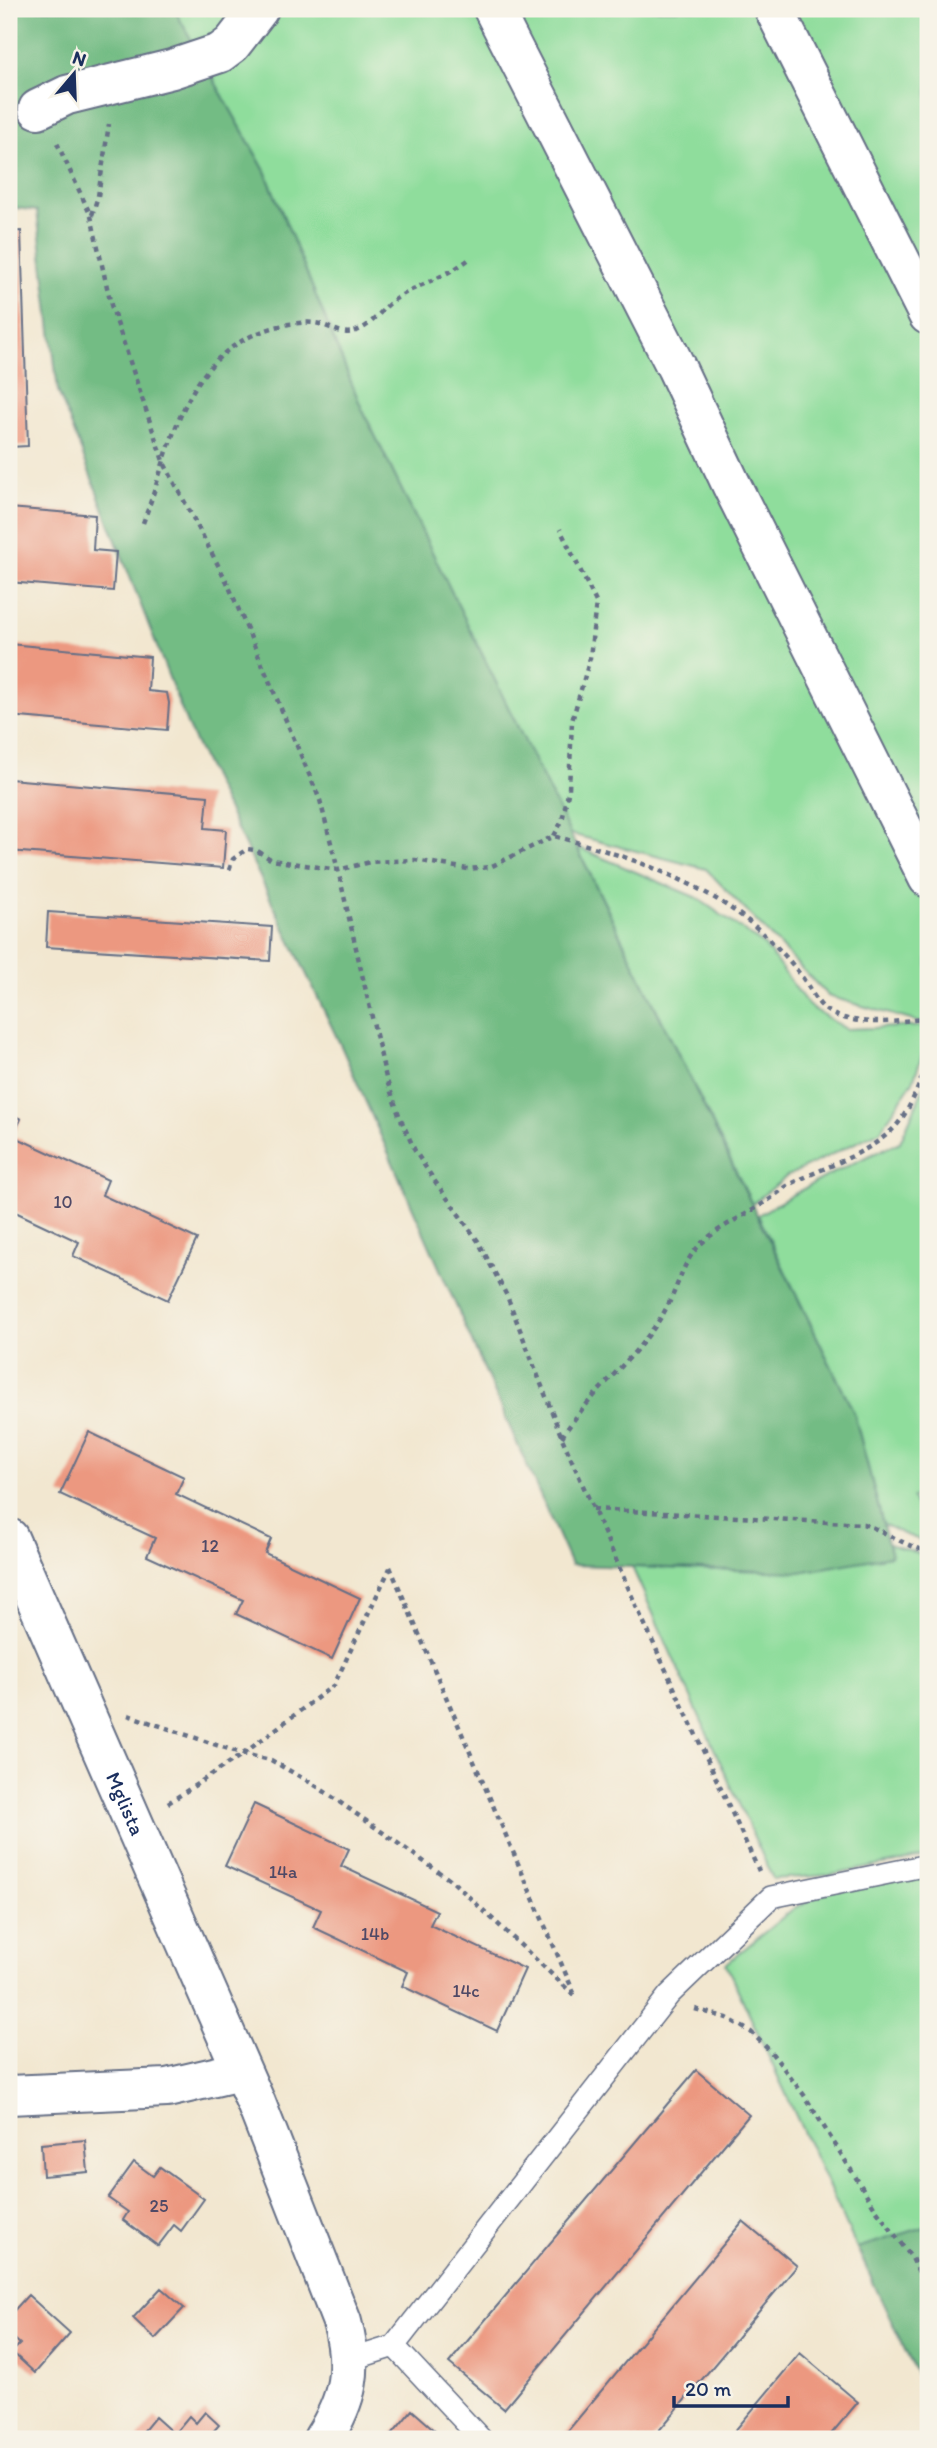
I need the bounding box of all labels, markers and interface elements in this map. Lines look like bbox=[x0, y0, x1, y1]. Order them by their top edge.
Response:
north arrow bbox=[38, 38, 108, 108]
text: N bbox=[70, 45, 89, 71]
house number: 10 bbox=[53, 1191, 73, 1213]
house number: 12 bbox=[201, 1535, 219, 1557]
street label: Mglista bbox=[101, 1768, 150, 1839]
house number: 14a bbox=[269, 1861, 298, 1883]
house number: 14b bbox=[361, 1923, 389, 1945]
house number: 14c bbox=[452, 1980, 480, 2002]
house number: 25 bbox=[150, 2195, 168, 2217]
scale bar bbox=[674, 2364, 788, 2408]
text: 20 m bbox=[685, 2376, 732, 2401]

